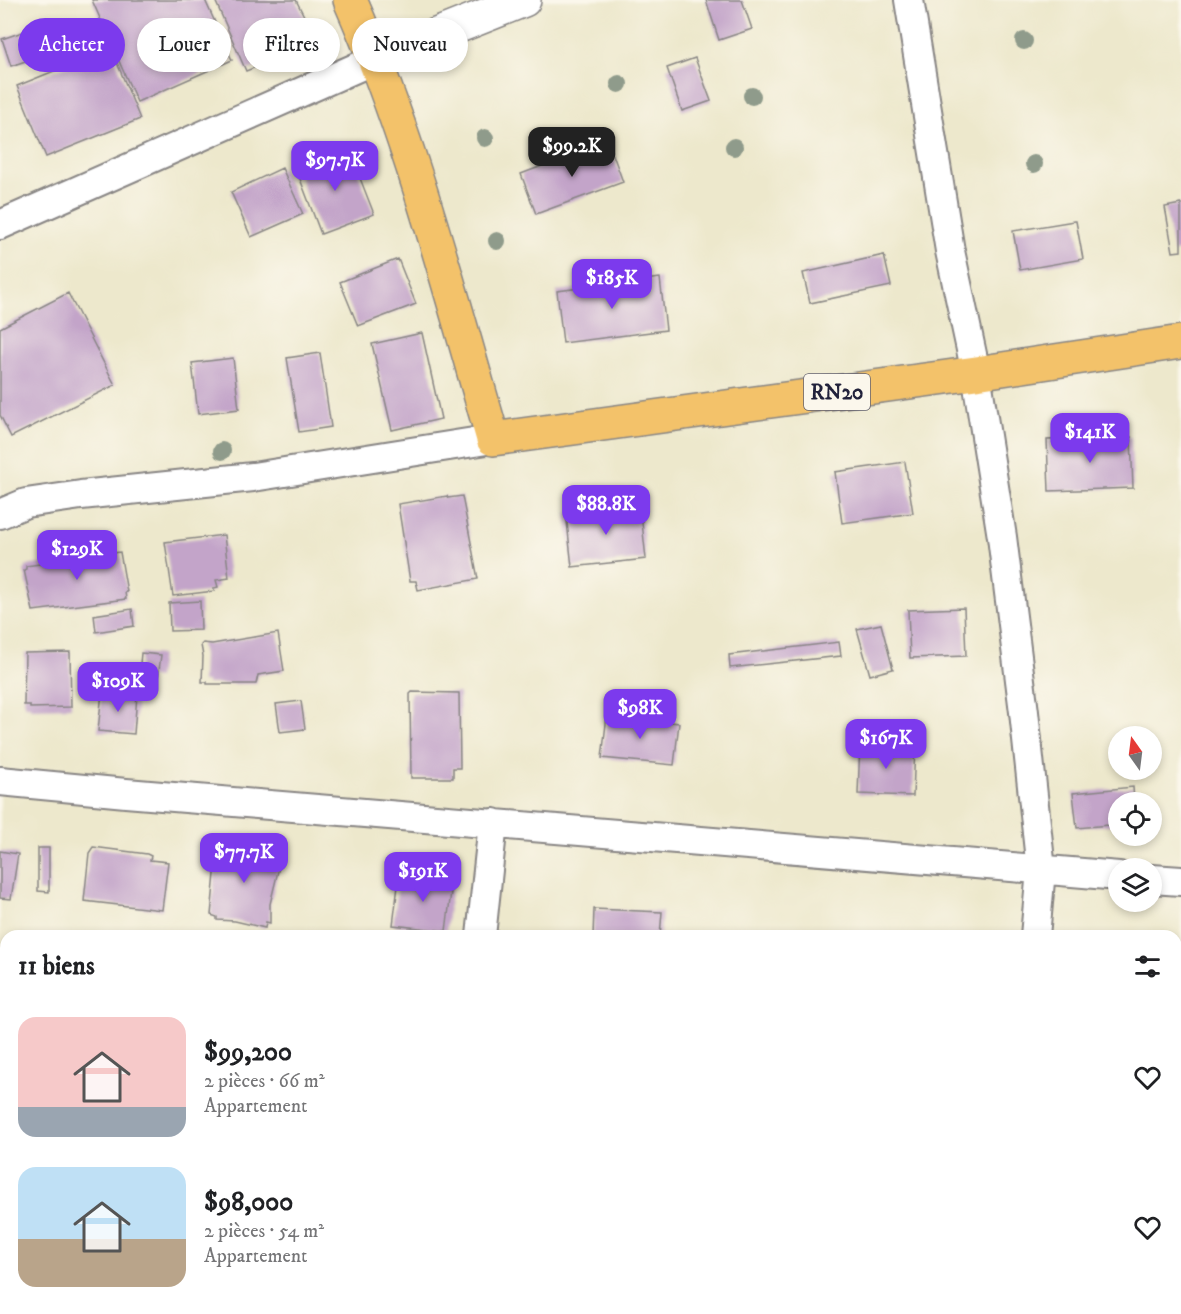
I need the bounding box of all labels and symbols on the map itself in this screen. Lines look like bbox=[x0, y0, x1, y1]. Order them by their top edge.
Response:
pin: $99.2K bbox=[523, 127, 621, 178]
pin: $97.7K bbox=[286, 141, 384, 192]
pin: $185K bbox=[570, 259, 654, 310]
road number: RN20 bbox=[804, 374, 870, 410]
pin: $141K bbox=[1048, 413, 1132, 464]
pin: $88.8K bbox=[557, 485, 655, 536]
pin: $129K bbox=[35, 530, 119, 581]
pin: $109K bbox=[76, 662, 160, 713]
pin: $98K bbox=[604, 689, 676, 740]
pin: $167K bbox=[844, 719, 928, 770]
north arrow bbox=[1108, 726, 1162, 780]
pin: $77.7K bbox=[195, 833, 293, 884]
pin: $191K bbox=[381, 852, 465, 903]

